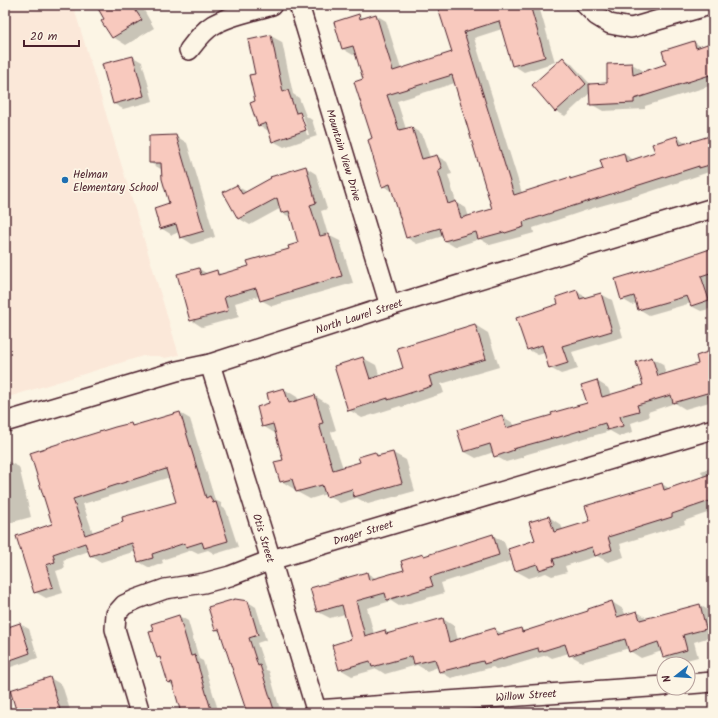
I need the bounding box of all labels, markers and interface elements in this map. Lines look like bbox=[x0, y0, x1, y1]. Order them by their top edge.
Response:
scale bar bbox=[24, 22, 79, 48]
text: 20 m bbox=[30, 27, 58, 46]
street label: Mountain View Drive bbox=[321, 107, 366, 204]
place label: Helman Elementary School bbox=[73, 166, 159, 197]
marker: Helman Elementary School bbox=[60, 175, 70, 185]
street label: North Laurel Street bbox=[313, 294, 406, 340]
street label: Otis Street bbox=[247, 511, 279, 566]
street label: Drager Street bbox=[331, 515, 396, 551]
north arrow bbox=[656, 656, 696, 696]
text: N bbox=[658, 673, 677, 685]
street label: Willow Street bbox=[495, 685, 558, 707]

